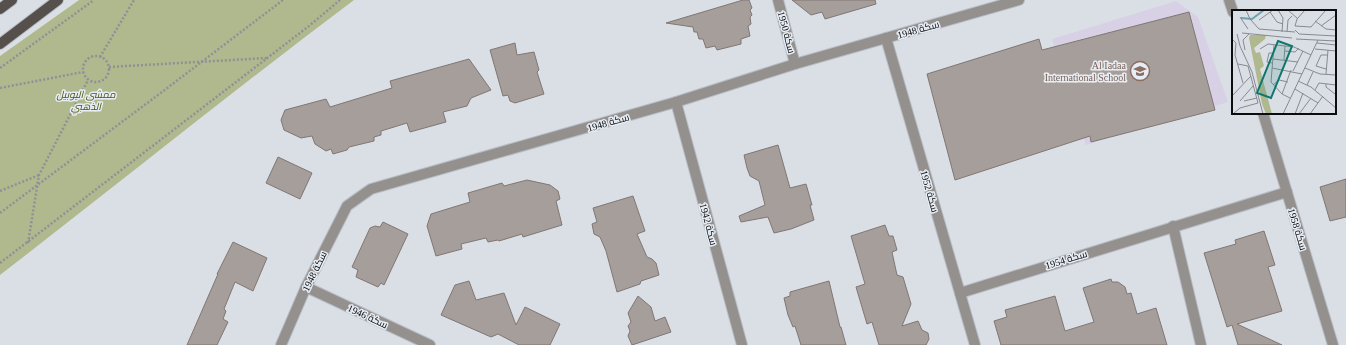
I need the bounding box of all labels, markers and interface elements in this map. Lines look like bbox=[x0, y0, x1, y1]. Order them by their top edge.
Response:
street label: سكة 1950 bbox=[776, 10, 797, 54]
inset map bbox=[1232, 10, 1336, 114]
street label: سكة 1948 bbox=[896, 18, 940, 41]
place label: Al Iadaa International School bbox=[1045, 60, 1127, 83]
school or university icon: Al Iadaa International School bbox=[1129, 60, 1151, 82]
park label: ممشى اليوبيل الذهبي bbox=[57, 89, 116, 115]
street label: سكة 1948 bbox=[586, 111, 630, 134]
street label: سكة 1952 bbox=[918, 169, 941, 213]
street label: سكة 1942 bbox=[698, 202, 719, 246]
street label: سكة 1958 bbox=[1286, 207, 1309, 251]
street label: سكة 1954 bbox=[1044, 248, 1088, 271]
street label: سكة 1948 bbox=[300, 249, 329, 293]
street label: سكة 1946 bbox=[346, 302, 390, 331]

